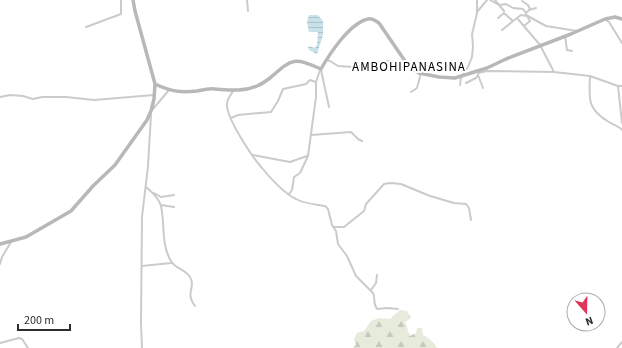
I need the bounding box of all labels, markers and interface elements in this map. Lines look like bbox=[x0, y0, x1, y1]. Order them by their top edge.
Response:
district label: AMBOHIPANASINA bbox=[352, 58, 466, 76]
north arrow bbox=[566, 292, 606, 332]
scale bar bbox=[18, 306, 70, 332]
text: 200 m bbox=[24, 312, 54, 329]
text: N bbox=[583, 313, 595, 329]

